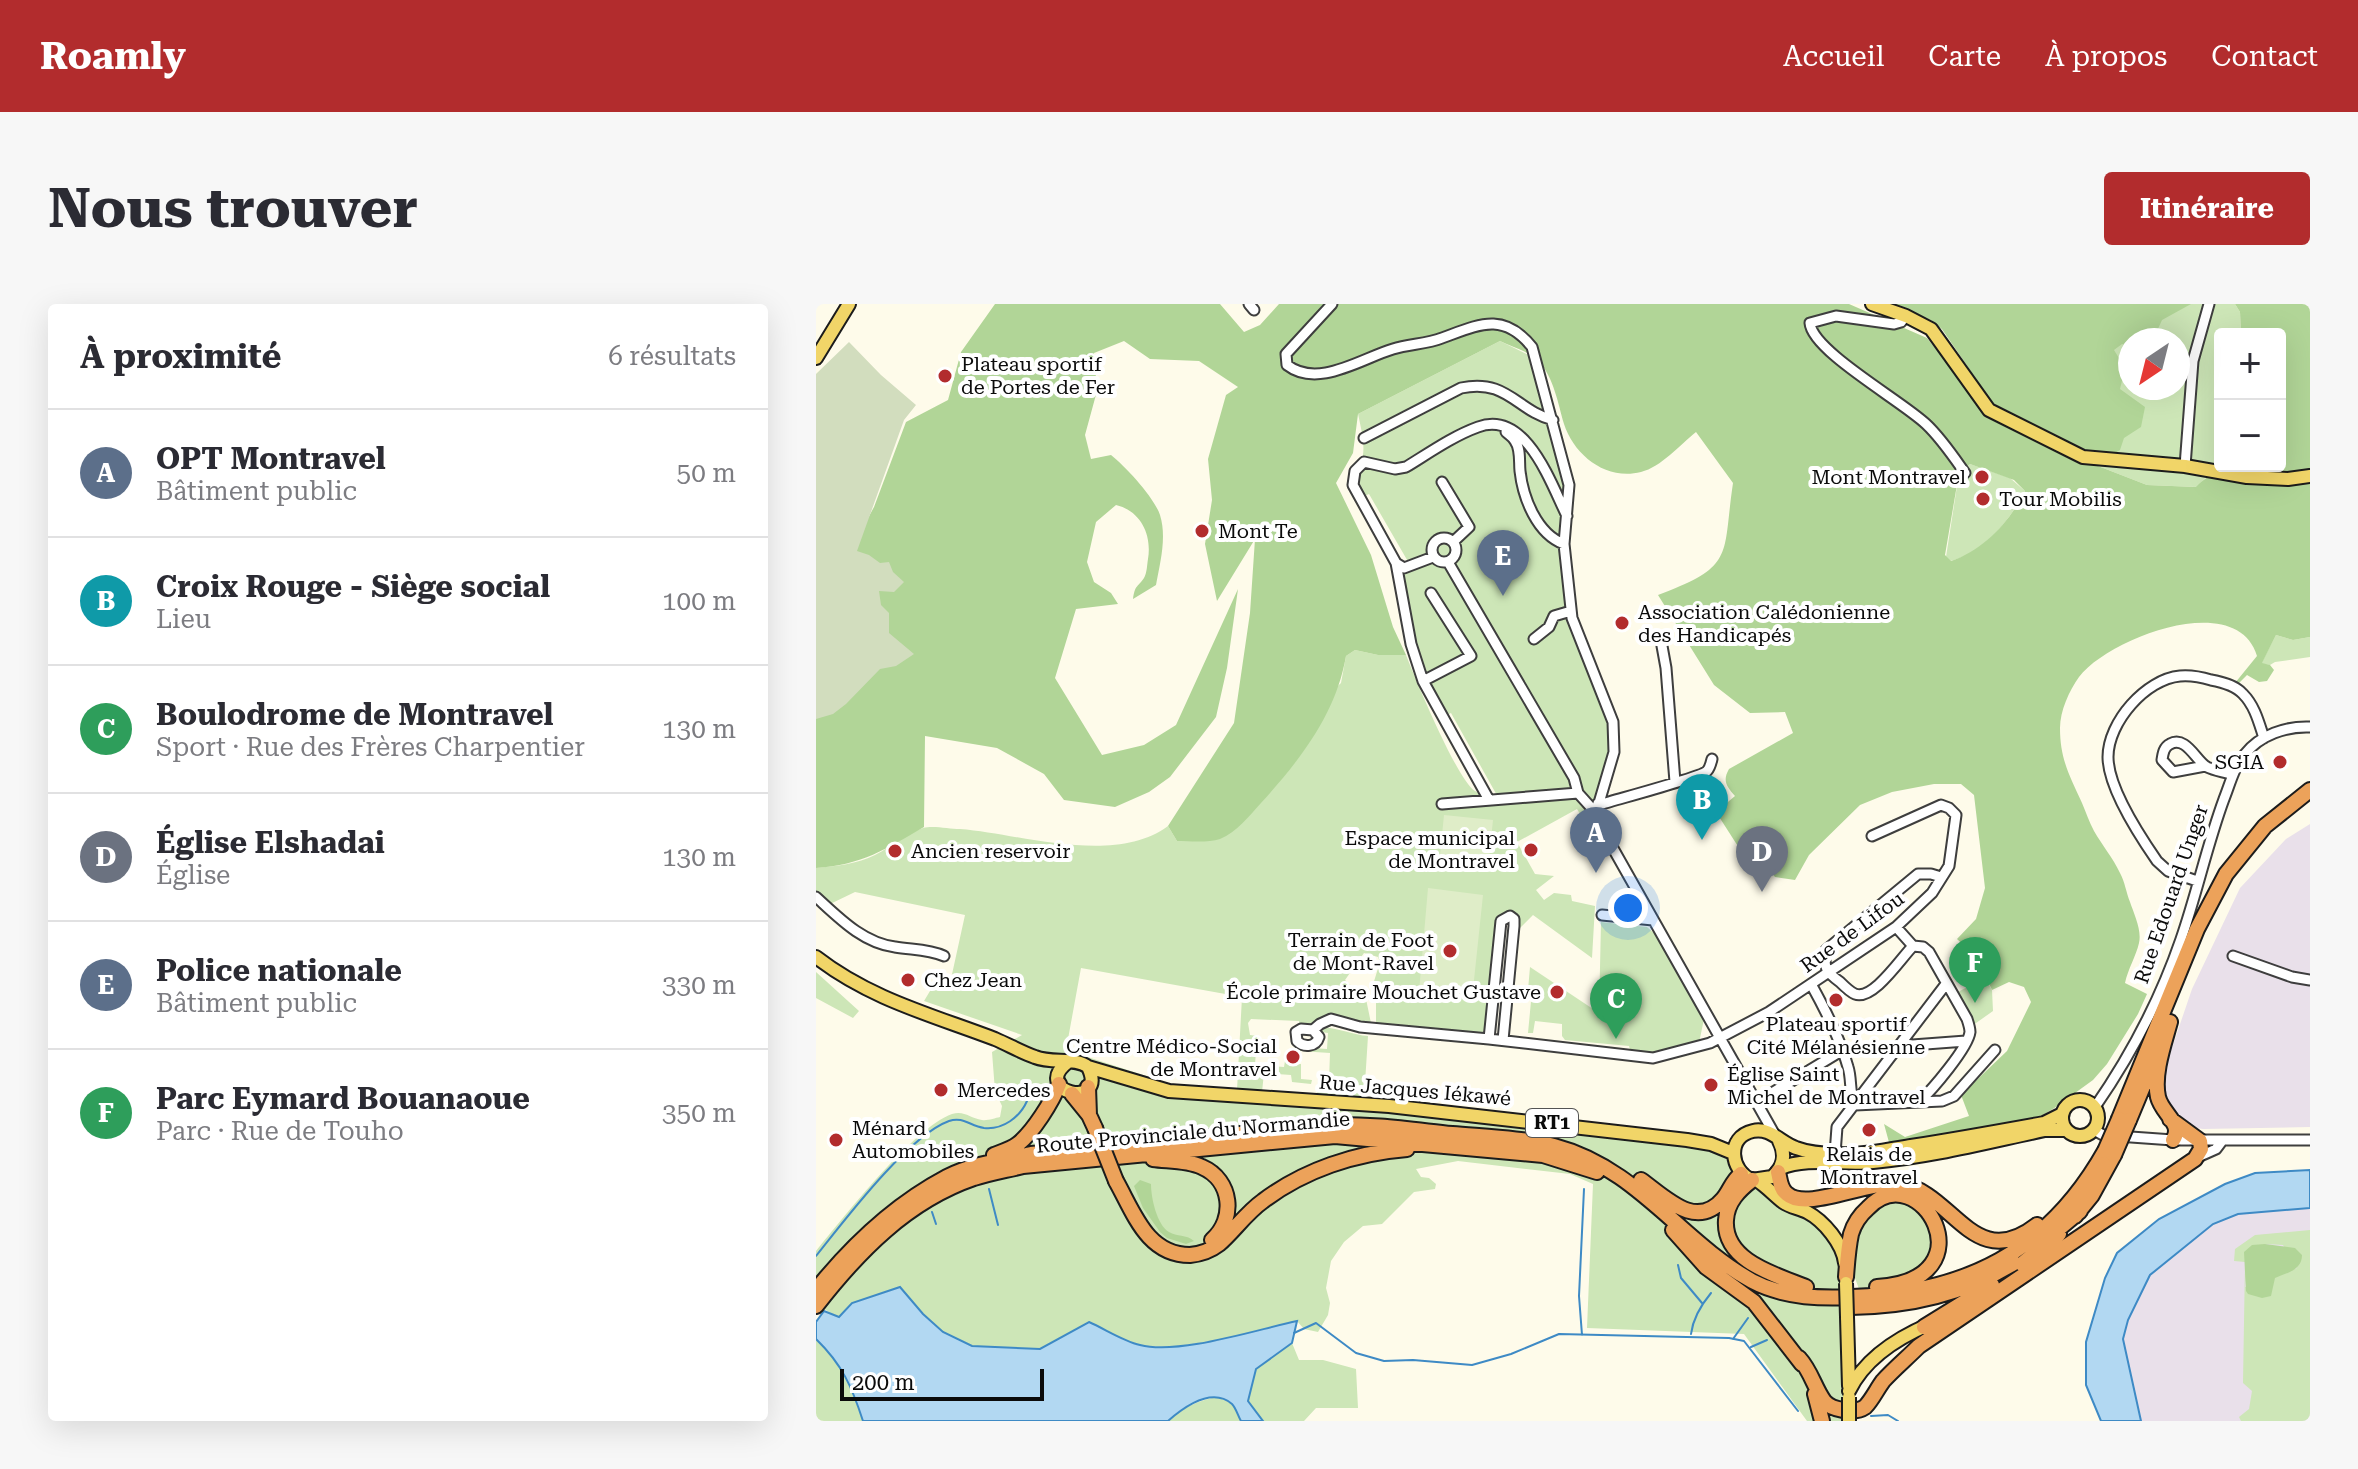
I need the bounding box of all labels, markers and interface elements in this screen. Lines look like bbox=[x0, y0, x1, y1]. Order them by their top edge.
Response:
text: Roamly bbox=[40, 34, 186, 78]
text: Accueil bbox=[1783, 40, 1884, 73]
text: Carte bbox=[1928, 40, 2001, 73]
text: À propos bbox=[2045, 40, 2167, 73]
text: Contact bbox=[2211, 40, 2318, 73]
button: Itinéraire bbox=[2104, 172, 2310, 245]
text: Nous trouver bbox=[48, 175, 418, 241]
north arrow bbox=[2118, 328, 2190, 400]
map controls bbox=[2214, 328, 2286, 472]
button: + bbox=[2214, 328, 2286, 400]
text: À proximité bbox=[80, 336, 281, 376]
text: 6 résultats bbox=[608, 341, 736, 371]
place label: Plateau sportif de Portes de Fer bbox=[961, 352, 1115, 399]
marker: Plateau sportif de Portes de Fer bbox=[936, 367, 954, 385]
button: − bbox=[2214, 400, 2286, 472]
text: OPT Montravel bbox=[156, 441, 385, 476]
text: A bbox=[97, 458, 115, 488]
text: 50 m bbox=[677, 458, 736, 488]
place label: Mont Montravel bbox=[1811, 465, 1966, 489]
marker: Mont Montravel bbox=[1973, 468, 1991, 486]
text: Bâtiment public bbox=[156, 476, 357, 506]
place label: Tour Mobilis bbox=[1999, 487, 2122, 511]
marker: Tour Mobilis bbox=[1974, 490, 1992, 508]
place label: Mont Te bbox=[1218, 519, 1298, 543]
marker: Mont Te bbox=[1193, 522, 1211, 540]
pin: E bbox=[1477, 530, 1529, 596]
text: Croix Rouge - Siège social bbox=[156, 569, 550, 604]
text: B bbox=[97, 586, 115, 616]
text: 100 m bbox=[662, 586, 736, 616]
place label: Association Calédonienne des Handicapés bbox=[1638, 600, 1890, 647]
text: Lieu bbox=[156, 604, 211, 634]
marker: Association Calédonienne des Handicapés bbox=[1613, 614, 1631, 632]
text: Boulodrome de Montravel bbox=[156, 697, 553, 732]
text: C bbox=[97, 714, 115, 744]
text: 130 m bbox=[662, 714, 736, 744]
text: Sport · Rue des Frères Charpentier bbox=[156, 732, 585, 762]
place label: SGIA bbox=[2215, 750, 2264, 774]
marker: SGIA bbox=[2271, 753, 2289, 771]
pin: B bbox=[1676, 774, 1728, 840]
street label: Rue Edouard Unger bbox=[2129, 801, 2213, 987]
pin: A bbox=[1570, 807, 1622, 873]
text: Église Elshadai bbox=[156, 825, 385, 860]
place label: Espace municipal de Montravel bbox=[1345, 826, 1515, 873]
pin: D bbox=[1736, 826, 1788, 892]
place label: Ancien reservoir bbox=[911, 839, 1070, 863]
marker: Espace municipal de Montravel bbox=[1522, 841, 1540, 859]
text: D bbox=[96, 842, 116, 872]
text: 130 m bbox=[662, 842, 736, 872]
marker: Ancien reservoir bbox=[886, 842, 904, 860]
text: Église bbox=[156, 860, 230, 890]
street label: Rue de Lifou bbox=[1796, 886, 1909, 978]
your location bbox=[1608, 888, 1648, 928]
place label: Terrain de Foot de Mont-Ravel bbox=[1288, 928, 1435, 975]
pin: F bbox=[1949, 937, 2001, 1003]
marker: Terrain de Foot de Mont-Ravel bbox=[1441, 942, 1459, 960]
text: Police nationale bbox=[156, 953, 402, 988]
place label: Chez Jean bbox=[924, 968, 1022, 992]
text: E bbox=[98, 970, 114, 1000]
text: 330 m bbox=[662, 970, 736, 1000]
marker: Chez Jean bbox=[899, 971, 917, 989]
pin: C bbox=[1590, 973, 1642, 1039]
place label: École primaire Mouchet Gustave bbox=[1226, 980, 1541, 1004]
marker: École primaire Mouchet Gustave bbox=[1548, 983, 1566, 1001]
text: Bâtiment public bbox=[156, 988, 357, 1018]
marker: Plateau sportif Cité Mélanésienne bbox=[1827, 991, 1845, 1009]
place label: Plateau sportif Cité Mélanésienne bbox=[1747, 1012, 1925, 1059]
place label: Centre Médico-Social de Montravel bbox=[1066, 1034, 1277, 1081]
marker: Centre Médico-Social de Montravel bbox=[1284, 1048, 1302, 1066]
place label: Église Saint Michel de Montravel bbox=[1727, 1062, 1925, 1109]
street label: Rue Jacques Iékawé bbox=[1318, 1070, 1512, 1110]
marker: Église Saint Michel de Montravel bbox=[1702, 1076, 1720, 1094]
place label: Mercedes bbox=[957, 1078, 1050, 1102]
text: Parc Eymard Bouanaoue bbox=[156, 1081, 530, 1116]
marker: Mercedes bbox=[932, 1081, 950, 1099]
text: F bbox=[98, 1098, 114, 1128]
text: 350 m bbox=[662, 1098, 736, 1128]
street label: Route Provinciale du Normandie bbox=[1035, 1106, 1351, 1158]
road number: RT1 bbox=[1526, 1109, 1578, 1137]
text: Parc · Rue de Touho bbox=[156, 1116, 404, 1146]
place label: Ménard Automobiles bbox=[852, 1116, 974, 1163]
marker: Relais de Montravel bbox=[1860, 1121, 1878, 1139]
marker: Ménard Automobiles bbox=[827, 1131, 845, 1149]
place label: Relais de Montravel bbox=[1820, 1142, 1918, 1189]
scale bar bbox=[840, 1365, 1044, 1401]
text: 200 m bbox=[852, 1370, 915, 1395]

